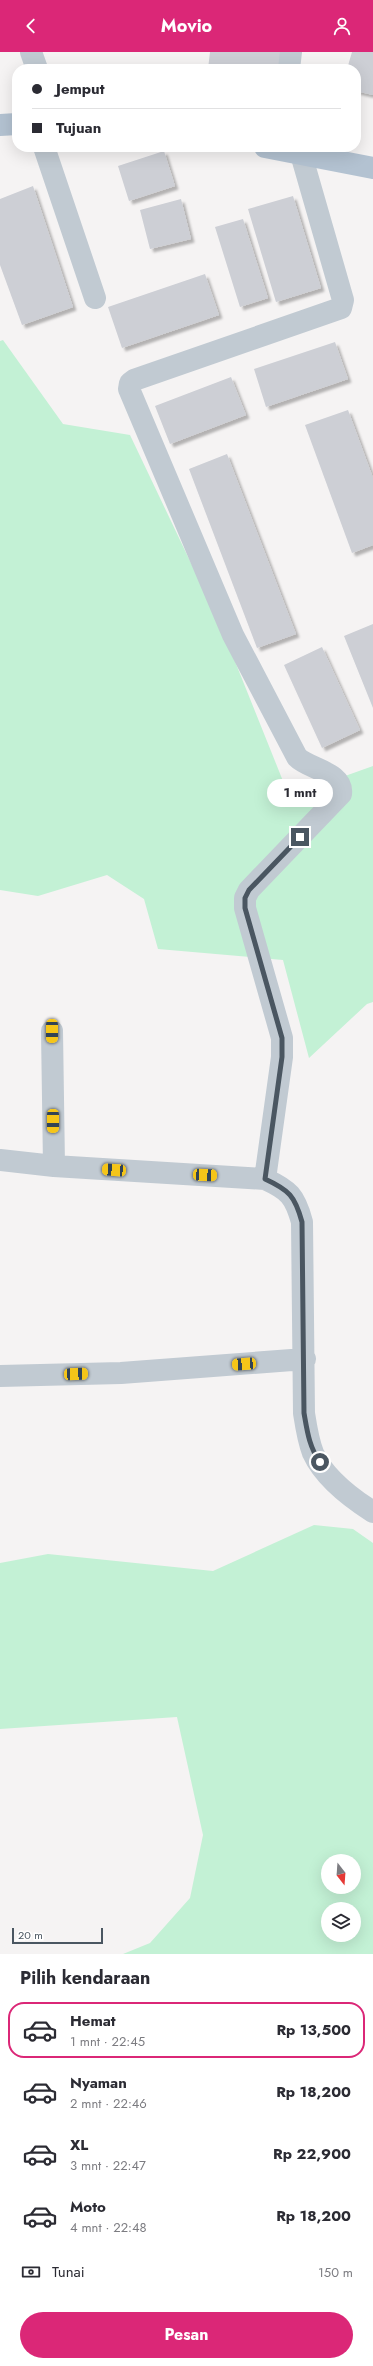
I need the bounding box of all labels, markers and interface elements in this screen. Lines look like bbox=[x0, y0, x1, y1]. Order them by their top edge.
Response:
text: Movio bbox=[161, 13, 212, 39]
icon: back bbox=[20, 15, 42, 37]
icon: person bbox=[331, 15, 353, 37]
text: Jemput bbox=[56, 78, 105, 100]
text: Tujuan bbox=[56, 117, 101, 139]
callout: 1 mnt bbox=[267, 779, 333, 807]
text: 1 mnt bbox=[284, 783, 316, 802]
route end bbox=[291, 828, 309, 846]
car bbox=[46, 1019, 58, 1043]
car bbox=[47, 1109, 59, 1133]
car bbox=[102, 1163, 126, 1177]
car bbox=[193, 1168, 217, 1182]
car bbox=[232, 1357, 256, 1371]
car bbox=[64, 1368, 88, 1380]
route start bbox=[311, 1453, 329, 1471]
north arrow bbox=[321, 1854, 361, 1894]
map controls bbox=[321, 1854, 361, 1942]
button: layers bbox=[321, 1902, 361, 1942]
scale bar bbox=[12, 1926, 103, 1945]
text: 20 m bbox=[18, 1927, 43, 1943]
text: Pilih kendaraan bbox=[20, 1965, 150, 1991]
text: Hemat bbox=[70, 2010, 116, 2032]
icon: car bbox=[22, 2012, 58, 2048]
text: Rp 13,500 bbox=[276, 2019, 351, 2041]
text: 1 mnt · 22:45 bbox=[70, 2032, 145, 2051]
text: Nyaman bbox=[70, 2072, 127, 2094]
icon: car bbox=[22, 2074, 58, 2110]
text: Rp 18,200 bbox=[276, 2081, 351, 2103]
text: 2 mnt · 22:46 bbox=[70, 2094, 147, 2113]
text: XL bbox=[70, 2134, 88, 2156]
icon: car bbox=[22, 2136, 58, 2172]
text: Rp 22,900 bbox=[273, 2143, 351, 2165]
text: 3 mnt · 22:47 bbox=[70, 2156, 146, 2175]
text: Moto bbox=[70, 2196, 106, 2218]
icon: car bbox=[22, 2198, 58, 2234]
text: Rp 18,200 bbox=[276, 2205, 351, 2227]
text: 4 mnt · 22:48 bbox=[70, 2218, 147, 2237]
icon: cash bbox=[20, 2261, 42, 2283]
text: Tunai bbox=[52, 2261, 85, 2283]
text: 150 m bbox=[318, 2263, 353, 2282]
button: Pesan bbox=[20, 2312, 353, 2358]

